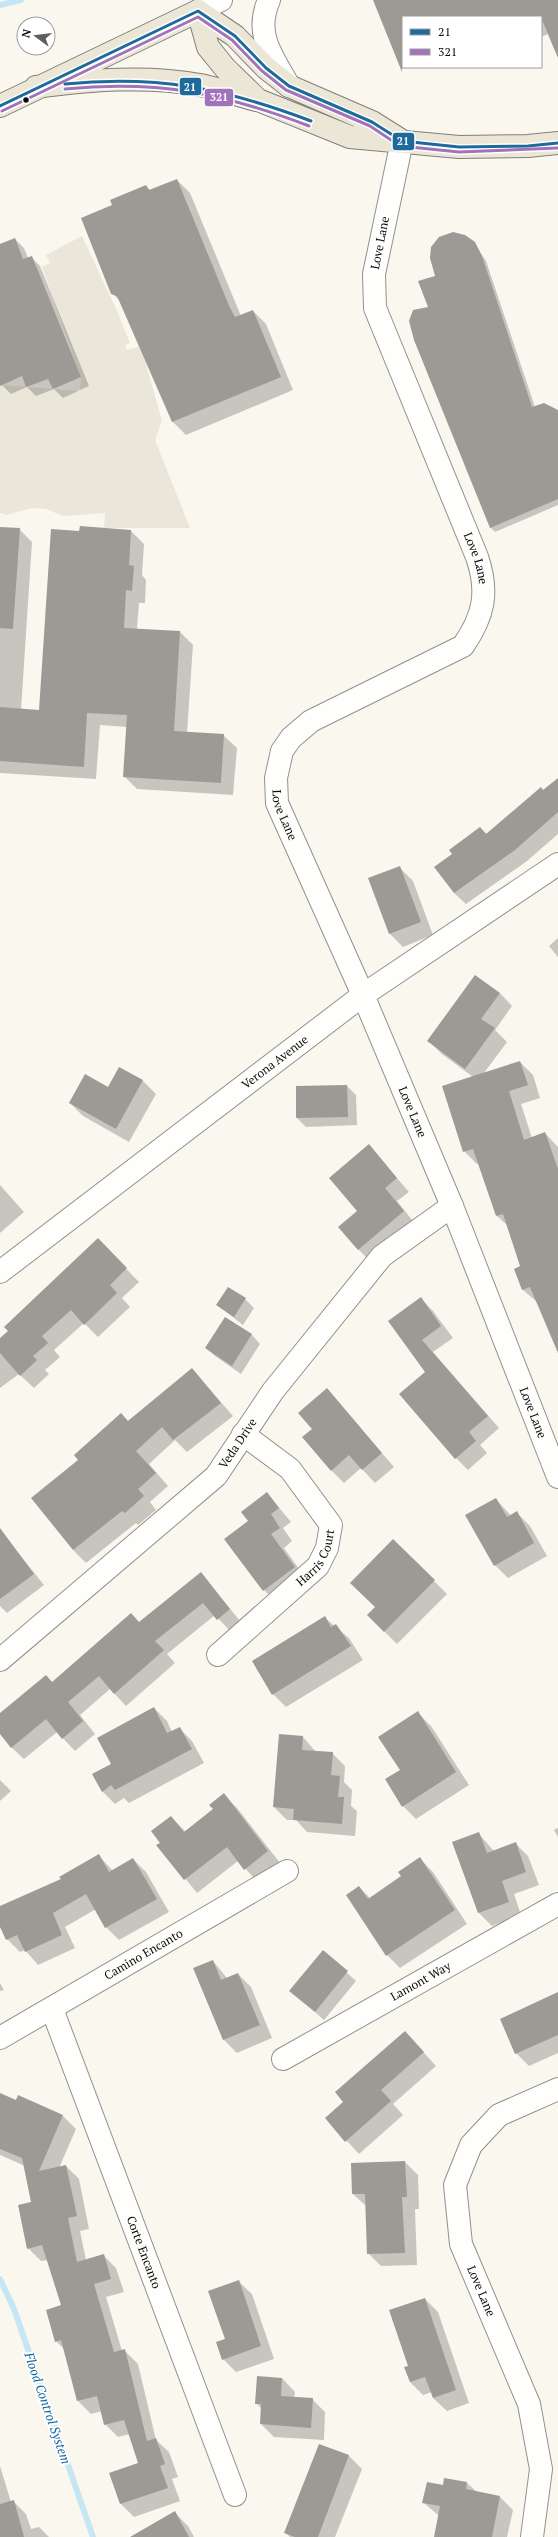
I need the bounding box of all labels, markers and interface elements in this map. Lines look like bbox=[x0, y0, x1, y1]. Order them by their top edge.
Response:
north arrow bbox=[16, 16, 56, 56]
legend bbox=[402, 16, 542, 68]
text: 21 bbox=[438, 24, 451, 39]
text: N bbox=[18, 27, 34, 39]
text: 321 bbox=[438, 44, 457, 59]
line badge: 21 bbox=[179, 77, 202, 96]
text: 21 bbox=[184, 80, 196, 94]
line badge: 321 bbox=[204, 88, 234, 107]
text: 321 bbox=[210, 90, 228, 104]
unlabelled marker bbox=[21, 95, 31, 105]
line badge: 21 bbox=[392, 132, 415, 151]
text: 21 bbox=[397, 134, 409, 148]
street label: Love Lane bbox=[367, 215, 392, 271]
street label: Love Lane bbox=[461, 530, 491, 585]
street label: Love Lane bbox=[269, 789, 301, 843]
street label: Verona Avenue bbox=[239, 1032, 311, 1092]
street label: Love Lane bbox=[395, 1084, 430, 1139]
street label: Love Lane bbox=[517, 1385, 550, 1440]
street label: Veda Drive bbox=[215, 1415, 260, 1471]
street label: Harris Court bbox=[293, 1527, 337, 1589]
street label: Camino Encanto bbox=[101, 1925, 186, 1983]
street label: Lamont Way bbox=[388, 1958, 454, 2004]
street label: Corte Encanto bbox=[124, 2214, 165, 2291]
street label: Love Lane bbox=[464, 2263, 499, 2318]
water label: Flood Control System bbox=[20, 2349, 76, 2466]

